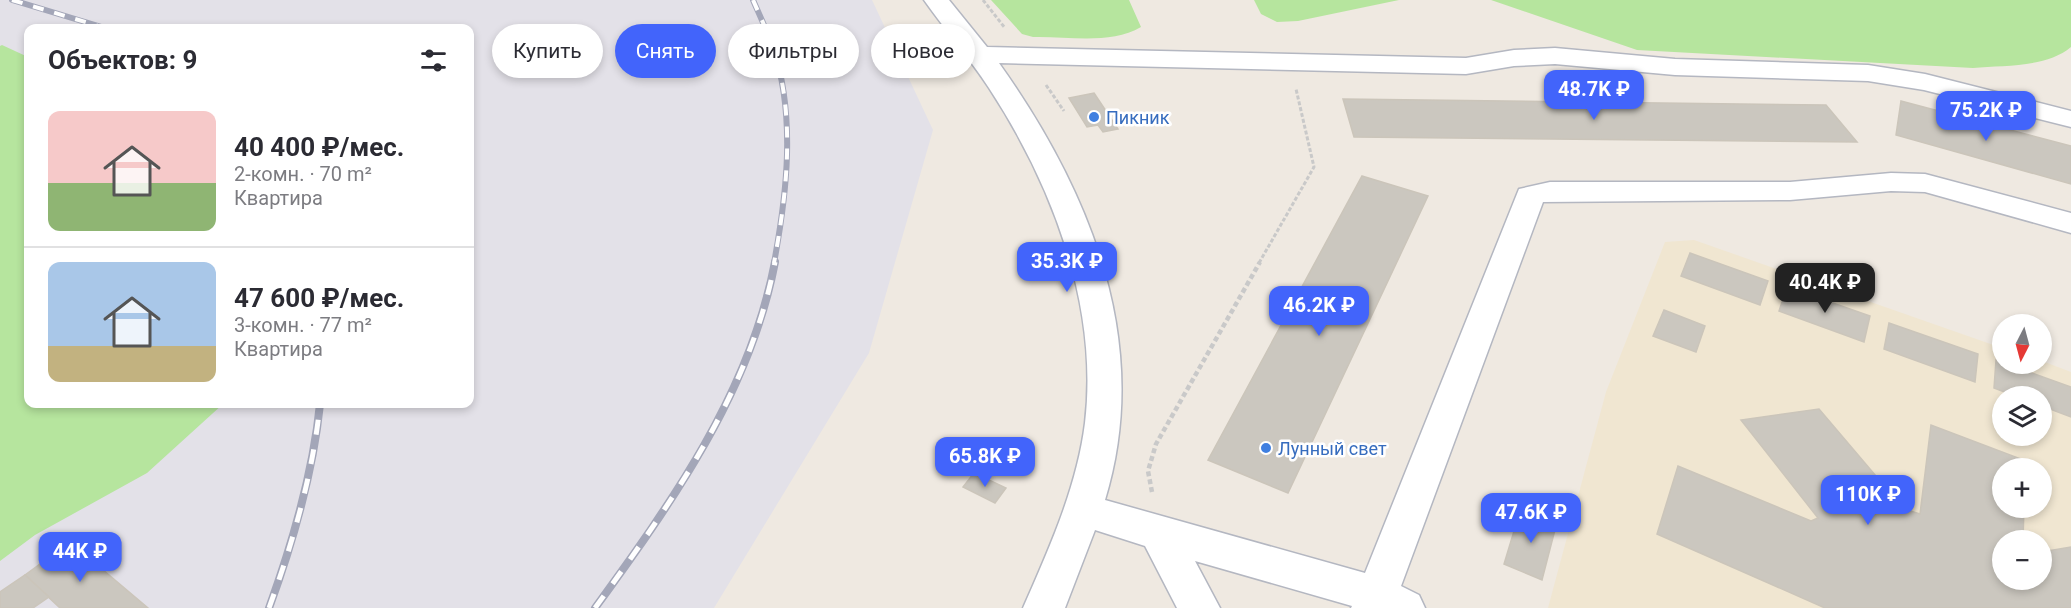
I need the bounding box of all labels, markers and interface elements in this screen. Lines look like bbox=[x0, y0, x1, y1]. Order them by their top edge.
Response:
chip: Купить bbox=[492, 24, 603, 78]
chip: Снять bbox=[615, 24, 716, 78]
chip: Фильтры bbox=[728, 24, 859, 78]
chip: Новое bbox=[871, 24, 975, 78]
icon: filters bbox=[417, 44, 450, 77]
text: Объектов: 9 bbox=[48, 45, 197, 75]
pin: 48.7K ₽ bbox=[1539, 70, 1649, 121]
text: 48.7K ₽ bbox=[1558, 77, 1630, 101]
pin: 75.2K ₽ bbox=[1931, 91, 2041, 142]
text: 75.2K ₽ bbox=[1950, 98, 2022, 122]
place label: Пикник bbox=[1106, 107, 1170, 128]
marker: Пикник bbox=[1087, 110, 1101, 124]
text: 40 400 ₽/мес. bbox=[234, 132, 404, 162]
icon: home bbox=[96, 135, 168, 207]
text: 2-комн. · 70 m² bbox=[234, 162, 372, 186]
text: Квартира bbox=[234, 186, 323, 210]
pin: 35.3K ₽ bbox=[1012, 242, 1122, 293]
text: 35.3K ₽ bbox=[1031, 249, 1103, 273]
pin: 40.4K ₽ bbox=[1770, 263, 1880, 314]
text: 40.4K ₽ bbox=[1789, 270, 1861, 294]
text: 47 600 ₽/мес. bbox=[234, 283, 404, 313]
icon: home bbox=[96, 286, 168, 358]
pin: 46.2K ₽ bbox=[1264, 286, 1374, 337]
text: 46.2K ₽ bbox=[1283, 293, 1355, 317]
text: 3-комн. · 77 m² bbox=[234, 313, 372, 337]
north arrow bbox=[1992, 314, 2052, 374]
map controls bbox=[1992, 314, 2052, 590]
text: Квартира bbox=[234, 337, 323, 361]
button: layers bbox=[1992, 386, 2052, 446]
pin: 65.8K ₽ bbox=[930, 437, 1040, 488]
place label: Лунный свет bbox=[1278, 438, 1387, 459]
marker: Лунный свет bbox=[1259, 441, 1273, 455]
text: 65.8K ₽ bbox=[949, 444, 1021, 468]
button: + bbox=[1992, 458, 2052, 518]
pin: 110K ₽ bbox=[1819, 475, 1917, 526]
text: 110K ₽ bbox=[1835, 482, 1901, 506]
pin: 47.6K ₽ bbox=[1476, 493, 1586, 544]
text: 47.6K ₽ bbox=[1495, 500, 1567, 524]
button: − bbox=[1992, 530, 2052, 590]
pin: 44K ₽ bbox=[38, 532, 122, 583]
text: 44K ₽ bbox=[53, 539, 107, 563]

